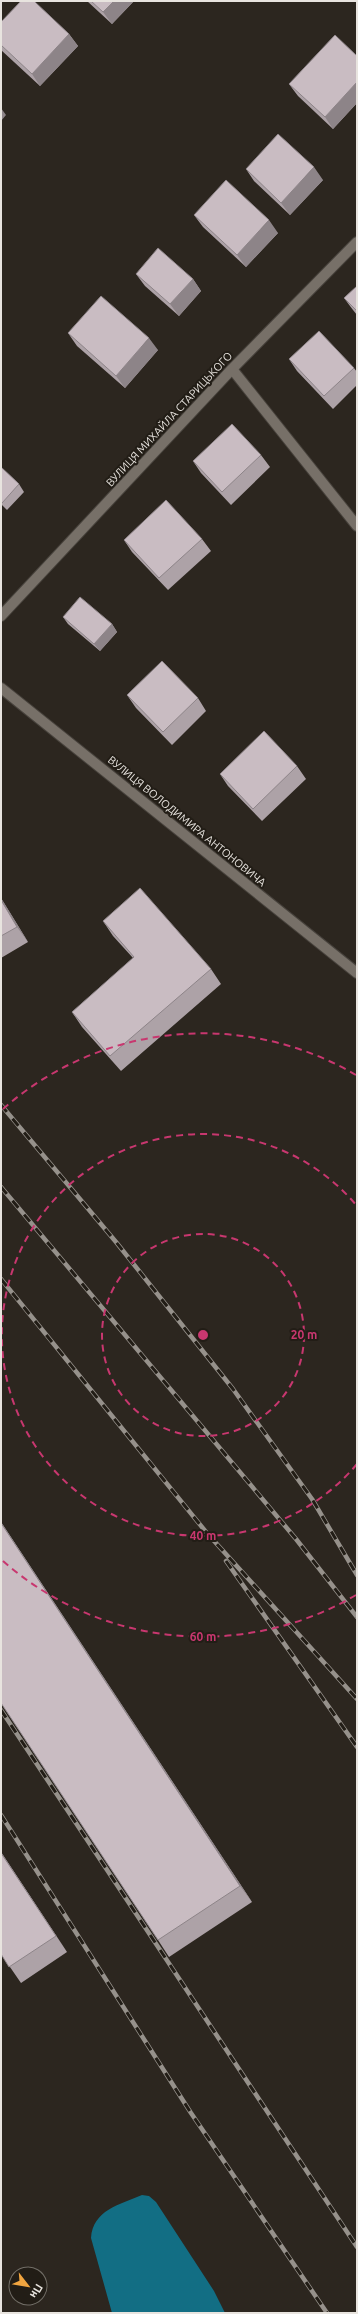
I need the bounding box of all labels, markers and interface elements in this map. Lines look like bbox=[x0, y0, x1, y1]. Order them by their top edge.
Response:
street label: ВУЛИЦЯ МИХАЙЛА СТАРИЦЬКОГО bbox=[104, 349, 234, 489]
street label: ВУЛИЦЯ ВОЛОДИМИРА АНТОНОВИЧА bbox=[106, 754, 269, 889]
centre of rings bbox=[196, 1328, 210, 1342]
text: 20 m bbox=[291, 1328, 317, 1341]
text: 40 m bbox=[190, 1529, 216, 1542]
text: 60 m bbox=[190, 1630, 216, 1643]
north arrow bbox=[8, 2266, 48, 2306]
text: Пн bbox=[28, 2282, 45, 2300]

